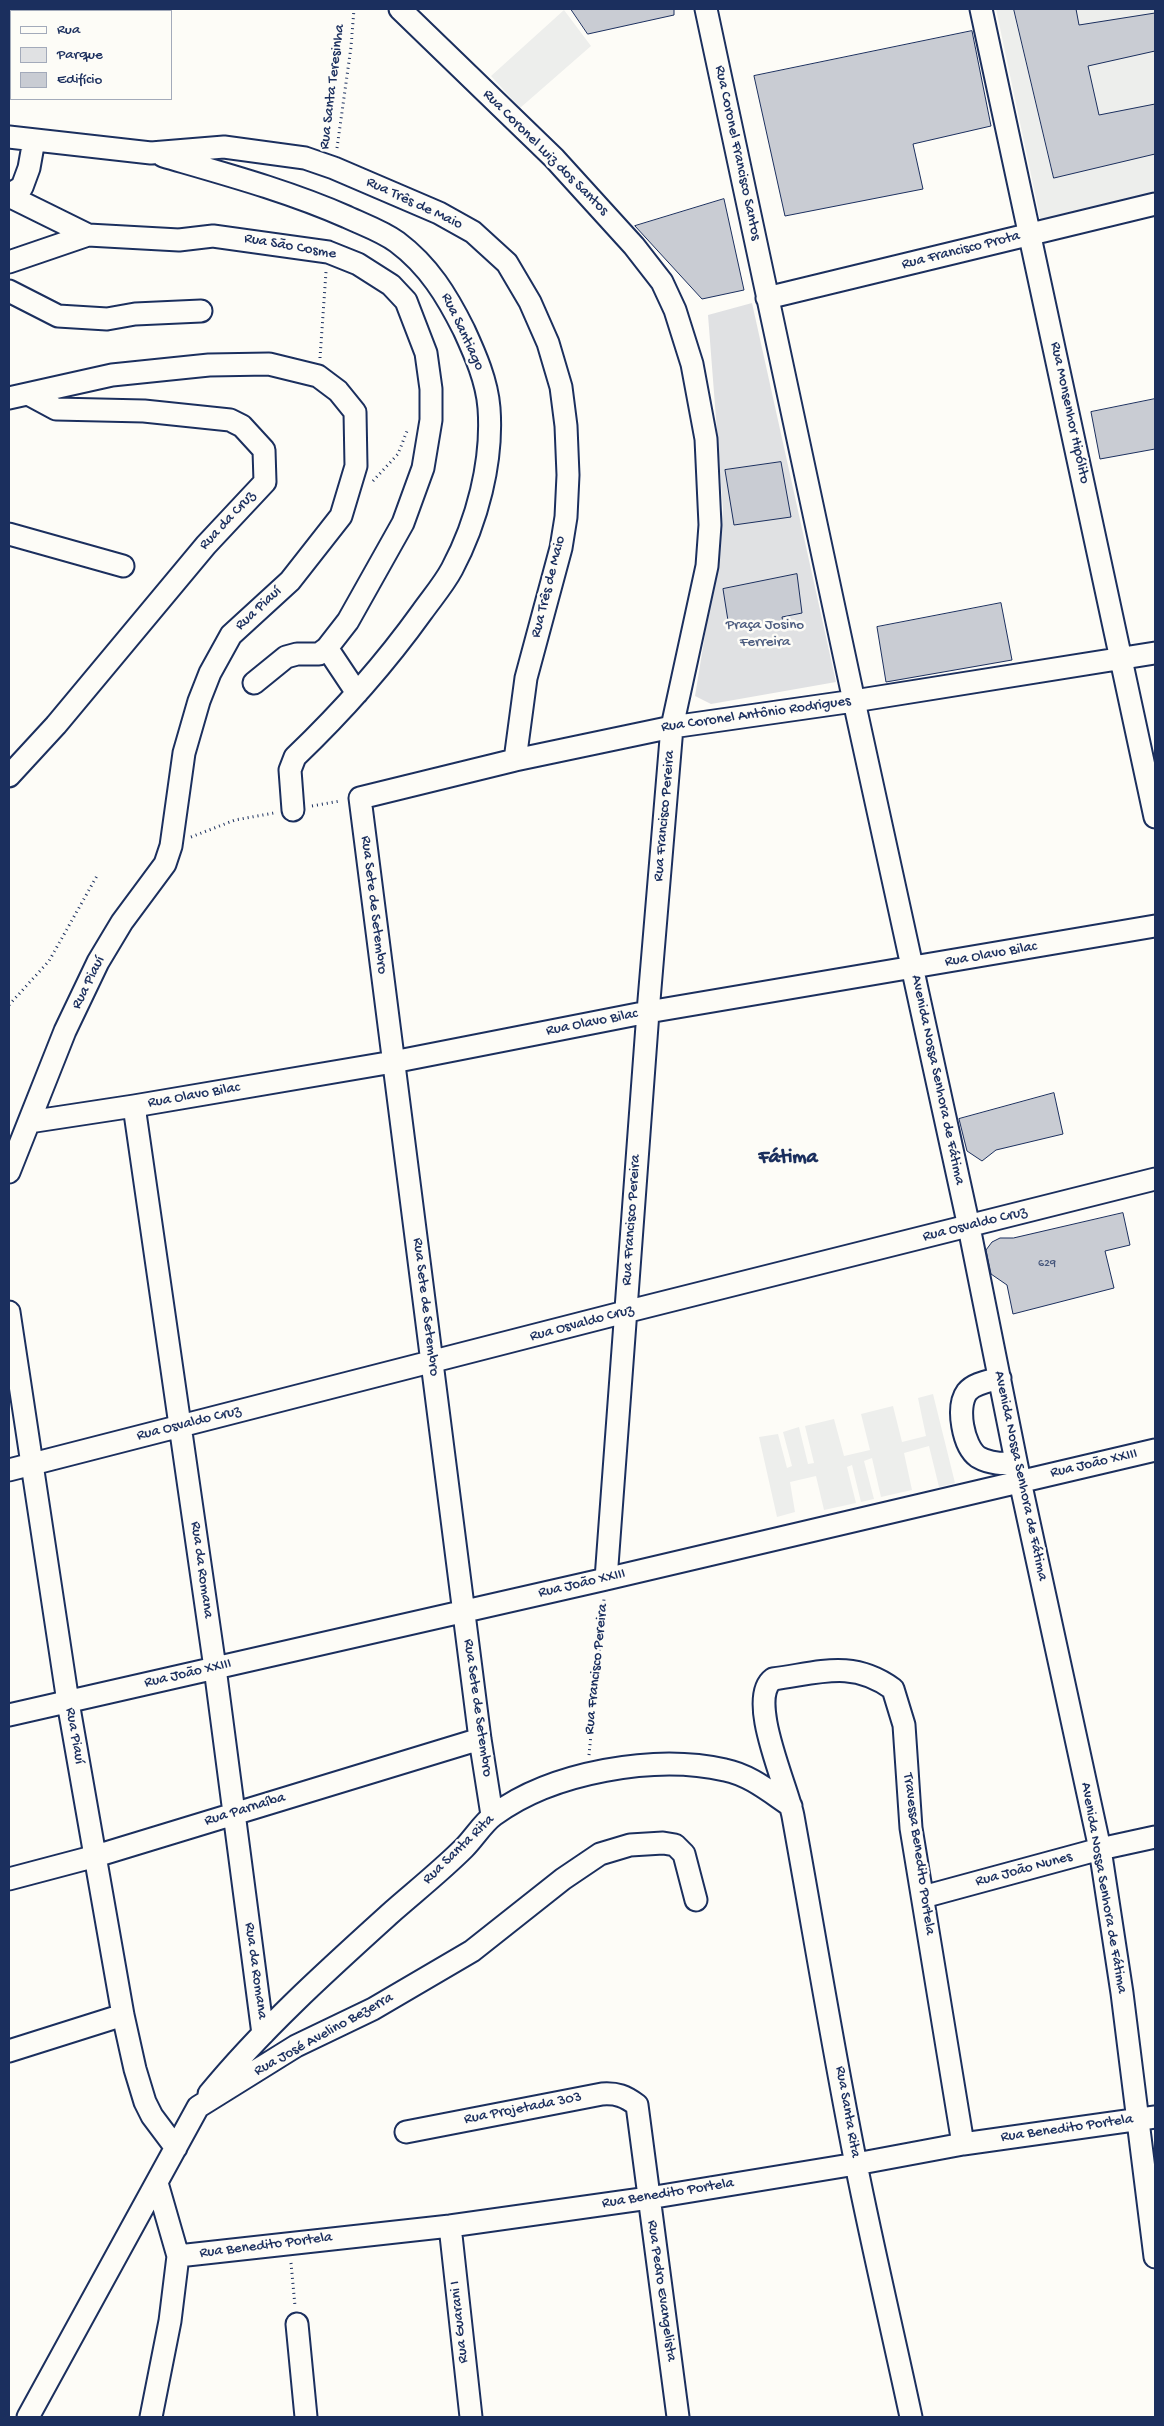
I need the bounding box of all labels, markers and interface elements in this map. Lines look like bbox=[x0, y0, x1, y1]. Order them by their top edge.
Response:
legend bbox=[10, 10, 172, 100]
text: Rua bbox=[57, 21, 80, 39]
street label: Rua Santa Teresinha bbox=[316, 23, 350, 151]
text: Parque bbox=[57, 46, 103, 64]
street label: Rua Coronel Francisco Santos bbox=[710, 64, 764, 242]
text: Edifício bbox=[57, 71, 102, 89]
street label: Rua Coronel Luiz dos Santos bbox=[478, 86, 612, 220]
street label: Rua Três de Maio bbox=[363, 174, 465, 234]
street label: Rua Francisco Prota bbox=[900, 228, 1022, 274]
street label: Rua São Cosme bbox=[243, 230, 337, 264]
street label: Rua Santiago bbox=[436, 290, 488, 374]
street label: Rua Monsenhor Hipólito bbox=[1045, 340, 1093, 486]
street label: Rua da Cruz bbox=[196, 488, 260, 554]
street label: Rua Três de Maio bbox=[528, 534, 570, 640]
street label: Rua Piauí bbox=[232, 583, 286, 635]
park label: Praça Josino Ferreira bbox=[726, 617, 804, 652]
street label: Rua Coronel Antônio Rodrigues bbox=[660, 693, 852, 737]
street label: Rua Francisco Pereira bbox=[650, 750, 680, 882]
street label: Rua Sete de Setembro bbox=[356, 835, 390, 975]
street label: Rua Olavo Bilac bbox=[944, 938, 1038, 972]
street label: Rua Piauí bbox=[68, 953, 110, 1013]
street label: Avenida Nossa Senhora de Fátima bbox=[906, 973, 968, 1187]
street label: Rua Olavo Bilac bbox=[545, 1005, 639, 1041]
street label: Rua Olavo Bilac bbox=[147, 1079, 241, 1113]
district label: Fátima bbox=[758, 1147, 818, 1171]
street label: Rua Francisco Pereira bbox=[618, 1154, 646, 1286]
street label: Rua Osvaldo Cruz bbox=[921, 1203, 1029, 1247]
street label: Rua Sete de Setembro bbox=[408, 1237, 442, 1377]
house number: 629 bbox=[1038, 1257, 1056, 1271]
street label: Rua Osvaldo Cruz bbox=[528, 1301, 636, 1347]
street label: Avenida Nossa Senhora de Fátima bbox=[989, 1369, 1051, 1583]
street label: Rua Osvaldo Cruz bbox=[135, 1402, 243, 1446]
street label: Rua João XXIII bbox=[1049, 1445, 1139, 1483]
street label: Rua da Romana bbox=[185, 1520, 217, 1620]
street label: Rua João XXIII bbox=[537, 1565, 627, 1603]
street label: Rua Francisco Pereira bbox=[581, 1603, 613, 1735]
street label: Rua Sete de Setembro bbox=[458, 1638, 496, 1778]
street label: Rua João XXIII bbox=[143, 1655, 233, 1693]
street label: Rua Piauí bbox=[60, 1706, 88, 1766]
street label: Travessa Benedito Portela bbox=[898, 1772, 938, 1936]
street label: Avenida Nossa Senhora de Fátima bbox=[1076, 1781, 1130, 1995]
street label: Rua Parnaíba bbox=[202, 1789, 288, 1831]
street label: Rua Santa Rita bbox=[419, 1811, 499, 1889]
street label: Rua João Nunes bbox=[974, 1848, 1074, 1892]
street label: Rua da Romana bbox=[239, 1921, 271, 2021]
street label: Rua José Avelino Bezerra bbox=[251, 1989, 397, 2081]
street label: Rua Santa Rita bbox=[830, 2065, 864, 2159]
street label: Rua Projetada 303 bbox=[463, 2089, 583, 2129]
street label: Rua Benedito Portela bbox=[1000, 2111, 1134, 2147]
street label: Rua Benedito Portela bbox=[601, 2175, 735, 2213]
street label: Rua Pedro Evangelista bbox=[642, 2219, 680, 2363]
street label: Rua Benedito Portela bbox=[199, 2229, 333, 2263]
street label: Rua Guarani I bbox=[447, 2280, 473, 2364]

